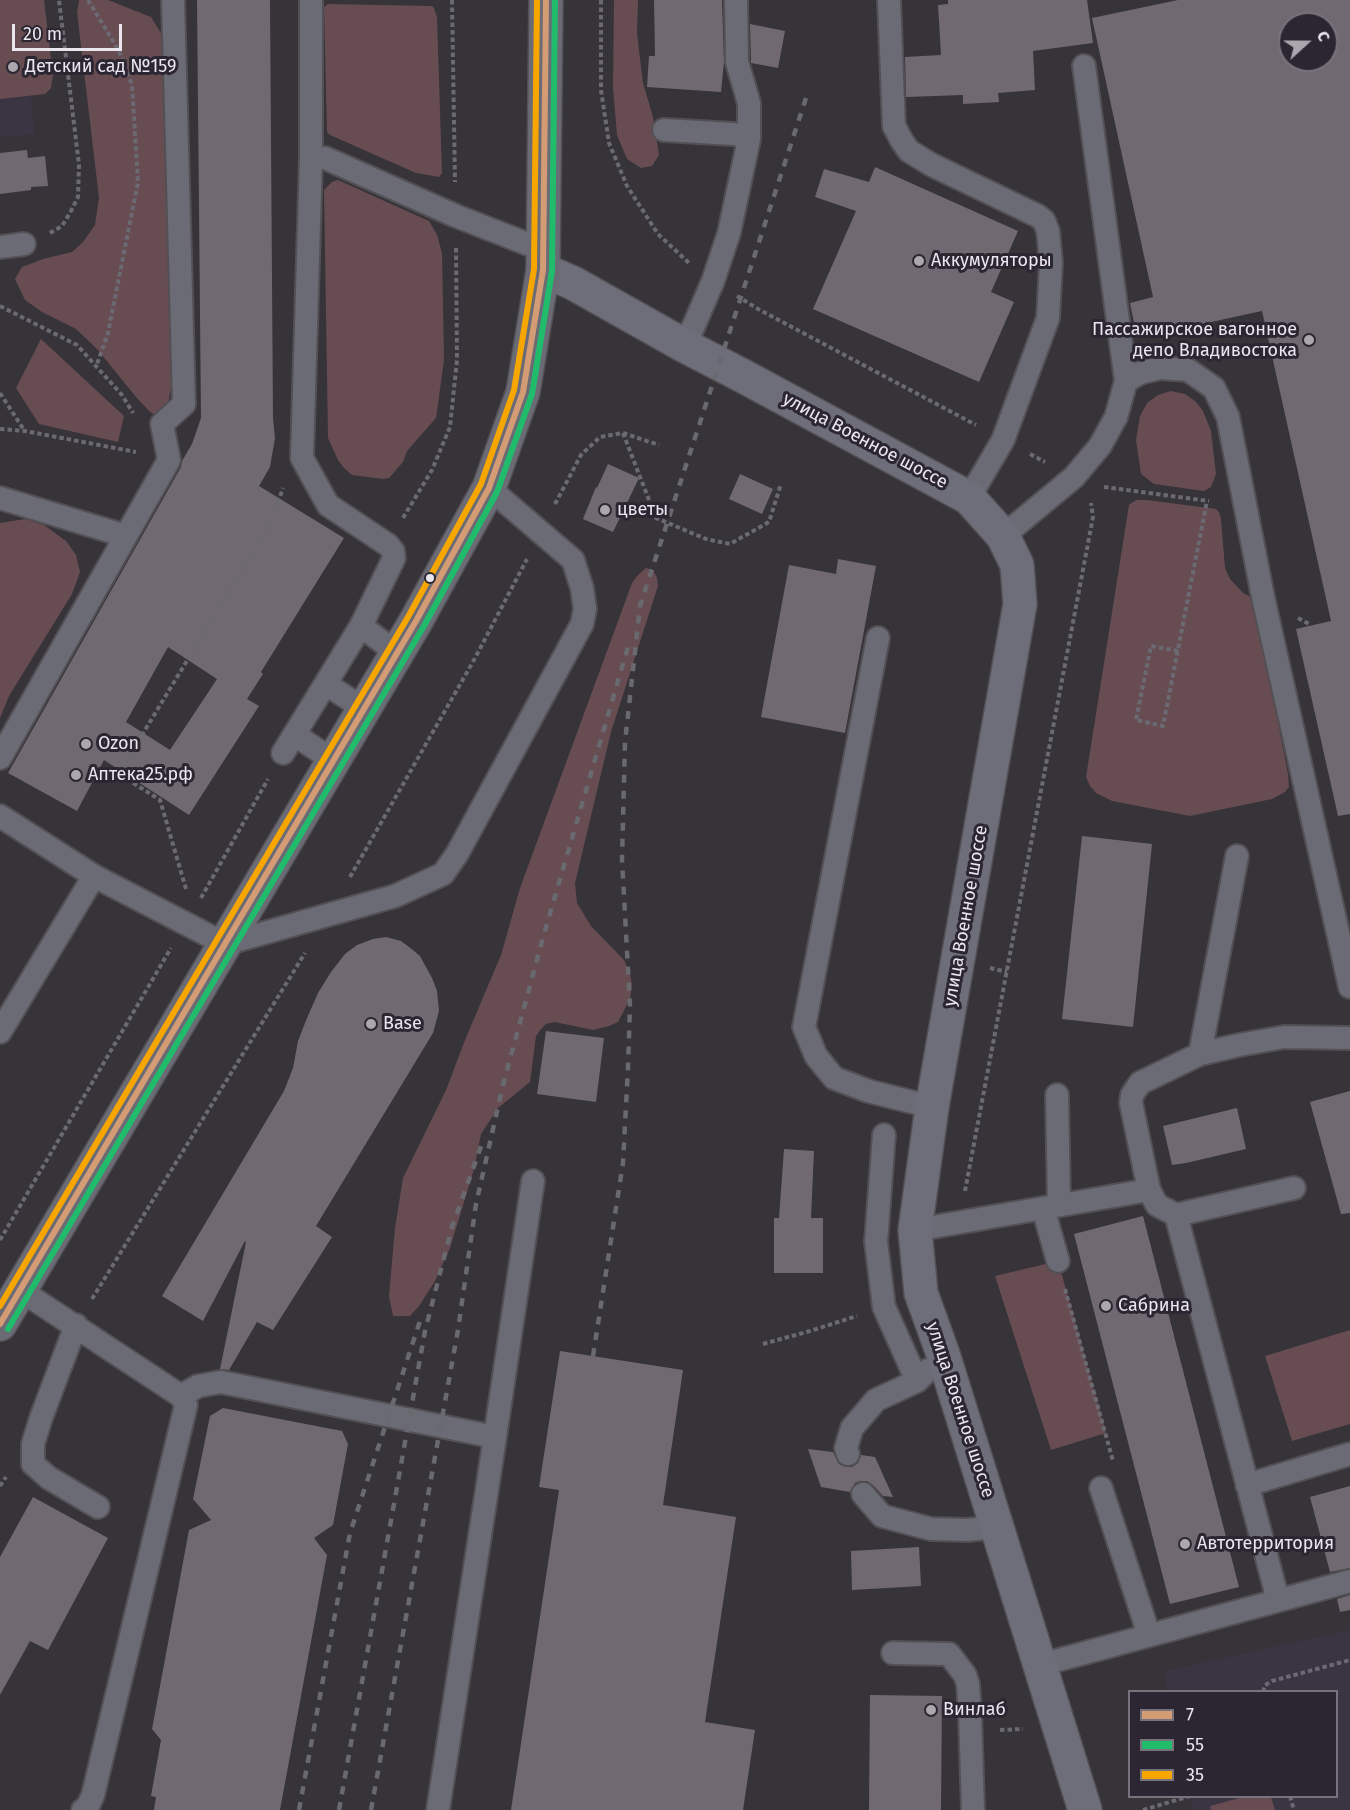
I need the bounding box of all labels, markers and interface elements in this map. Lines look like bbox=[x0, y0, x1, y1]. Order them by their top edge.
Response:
scale bar bbox=[15, 12, 124, 50]
north arrow bbox=[1278, 12, 1338, 72]
text: 20 m bbox=[23, 23, 62, 45]
text: С bbox=[1313, 28, 1334, 44]
place label: Детский сад №159 bbox=[25, 56, 177, 78]
marker: Детский сад №159 bbox=[6, 60, 20, 74]
place label: Аккумуляторы bbox=[931, 250, 1052, 272]
marker: Аккумуляторы bbox=[912, 254, 926, 268]
place label: Пассажирское вагонное депо Владивостока bbox=[1092, 319, 1297, 362]
marker: Пассажирское вагонное депо Владивостока bbox=[1302, 333, 1316, 347]
street label: улица Военное шоссе bbox=[779, 388, 951, 494]
place label: цветы bbox=[617, 499, 668, 521]
marker: цветы bbox=[598, 503, 612, 517]
unlabelled marker bbox=[424, 572, 436, 584]
place label: Ozon bbox=[98, 733, 139, 755]
marker: Ozon bbox=[79, 737, 93, 751]
place label: Аптека25.рф bbox=[88, 764, 193, 786]
marker: Аптека25.рф bbox=[69, 768, 83, 782]
street label: улица Военное шоссе bbox=[939, 824, 993, 1008]
place label: Base bbox=[383, 1013, 422, 1035]
marker: Base bbox=[364, 1017, 378, 1031]
place label: Сабрина bbox=[1118, 1295, 1190, 1317]
marker: Сабрина bbox=[1099, 1299, 1113, 1313]
street label: улица Военное шоссе bbox=[921, 1319, 999, 1501]
place label: Автотерритория bbox=[1197, 1533, 1334, 1555]
marker: Автотерритория bbox=[1178, 1537, 1192, 1551]
legend bbox=[1128, 1690, 1338, 1798]
place label: Винлаб bbox=[943, 1699, 1006, 1721]
marker: Винлаб bbox=[924, 1703, 938, 1717]
text: 7 bbox=[1186, 1704, 1194, 1726]
text: 55 bbox=[1186, 1734, 1204, 1756]
text: 35 bbox=[1186, 1764, 1204, 1786]

